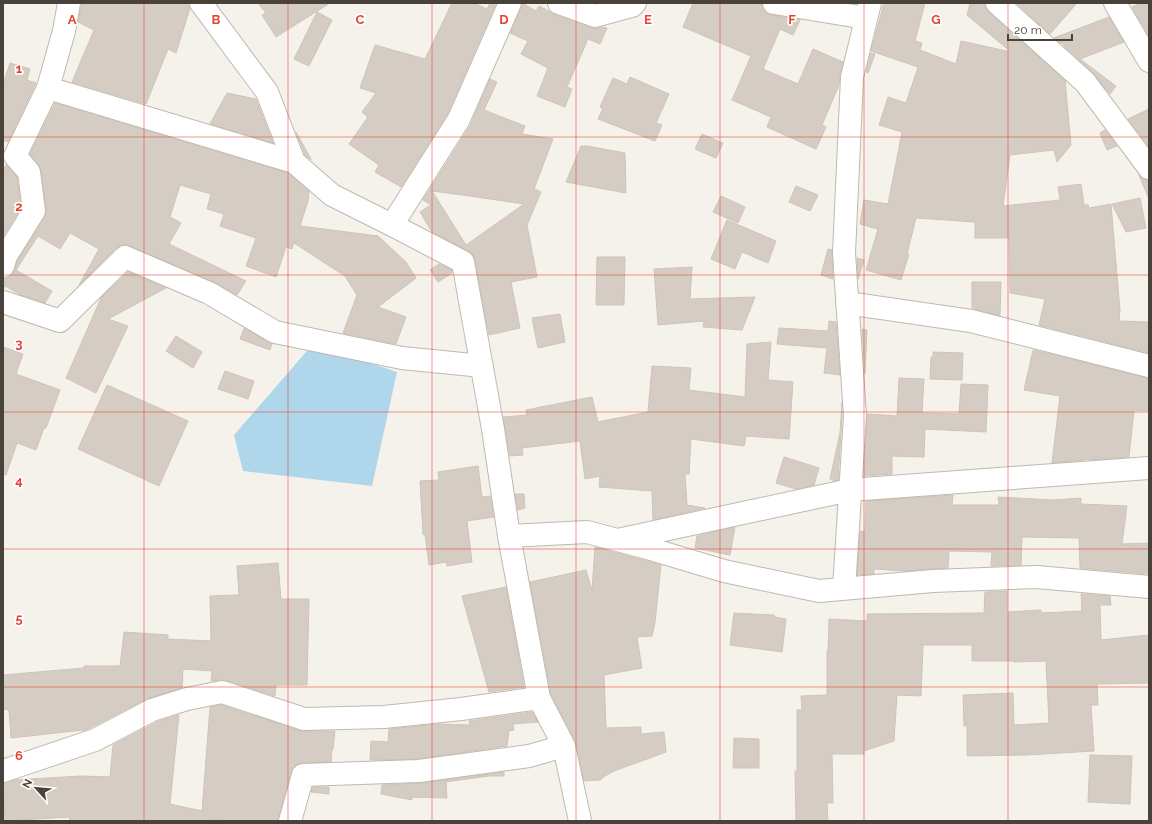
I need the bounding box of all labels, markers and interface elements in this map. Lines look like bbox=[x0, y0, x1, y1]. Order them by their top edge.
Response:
text: A bbox=[68, 12, 77, 27]
text: B bbox=[212, 12, 221, 27]
text: C bbox=[356, 12, 365, 27]
text: D bbox=[499, 12, 509, 27]
text: E bbox=[644, 12, 652, 27]
text: F bbox=[788, 12, 796, 27]
text: G bbox=[931, 12, 941, 27]
scale bar bbox=[1008, 16, 1072, 42]
text: 20 m bbox=[1014, 23, 1042, 37]
text: 1 bbox=[16, 61, 23, 76]
text: 2 bbox=[15, 199, 23, 214]
text: 3 bbox=[15, 336, 23, 351]
text: 4 bbox=[15, 473, 23, 488]
text: 5 bbox=[15, 611, 23, 626]
text: 6 bbox=[15, 748, 23, 763]
north arrow bbox=[16, 768, 56, 808]
text: N bbox=[20, 777, 35, 790]

